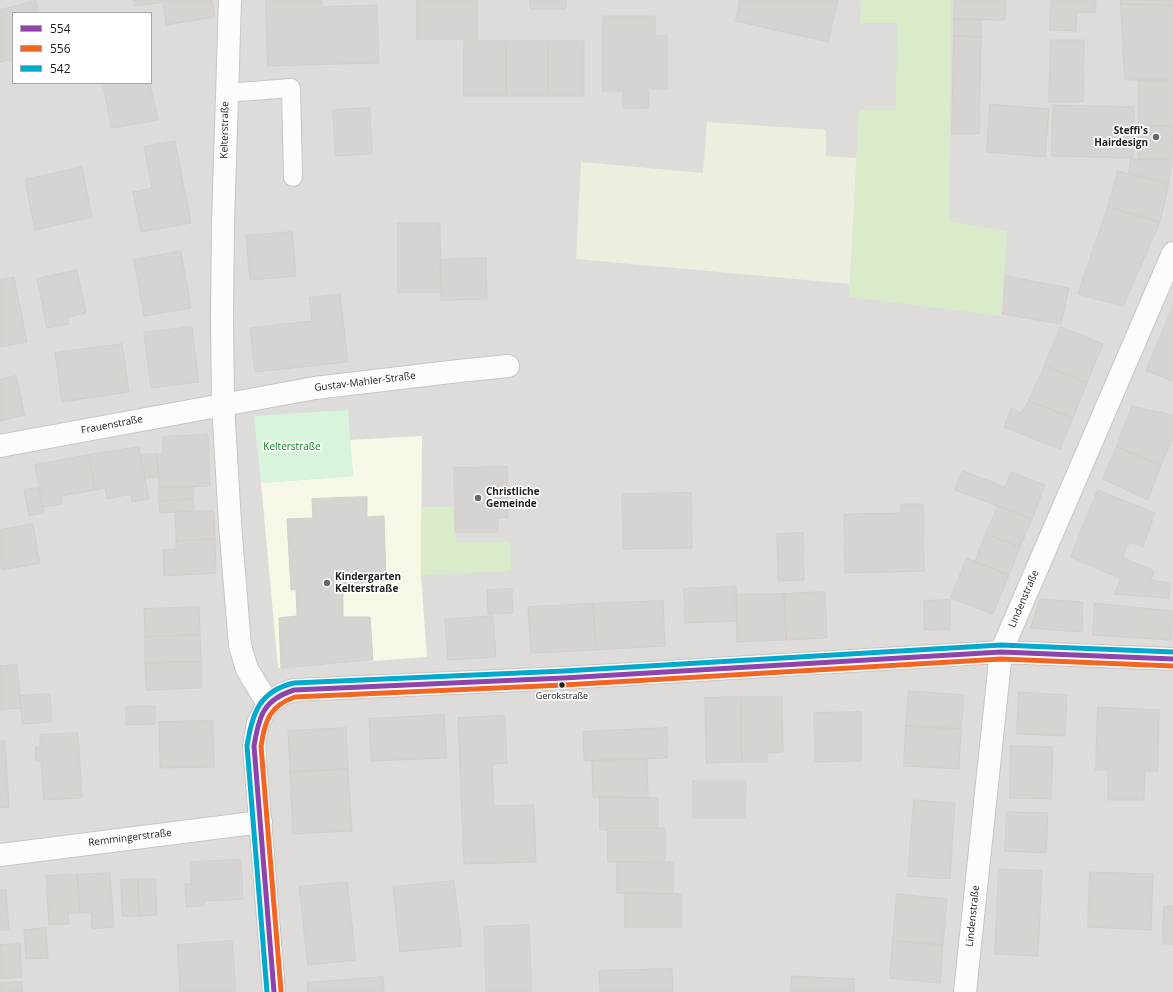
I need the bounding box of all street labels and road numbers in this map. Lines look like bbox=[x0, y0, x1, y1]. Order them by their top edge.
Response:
street label: Kelterstraße bbox=[219, 101, 231, 159]
street label: Gustav-Mahler-Straße bbox=[314, 370, 416, 394]
street label: Frauenstraße bbox=[80, 413, 144, 437]
street label: Lindenstraße bbox=[1006, 568, 1042, 630]
street label: Remmingerstraße bbox=[88, 827, 172, 849]
street label: Lindenstraße bbox=[964, 885, 982, 947]

